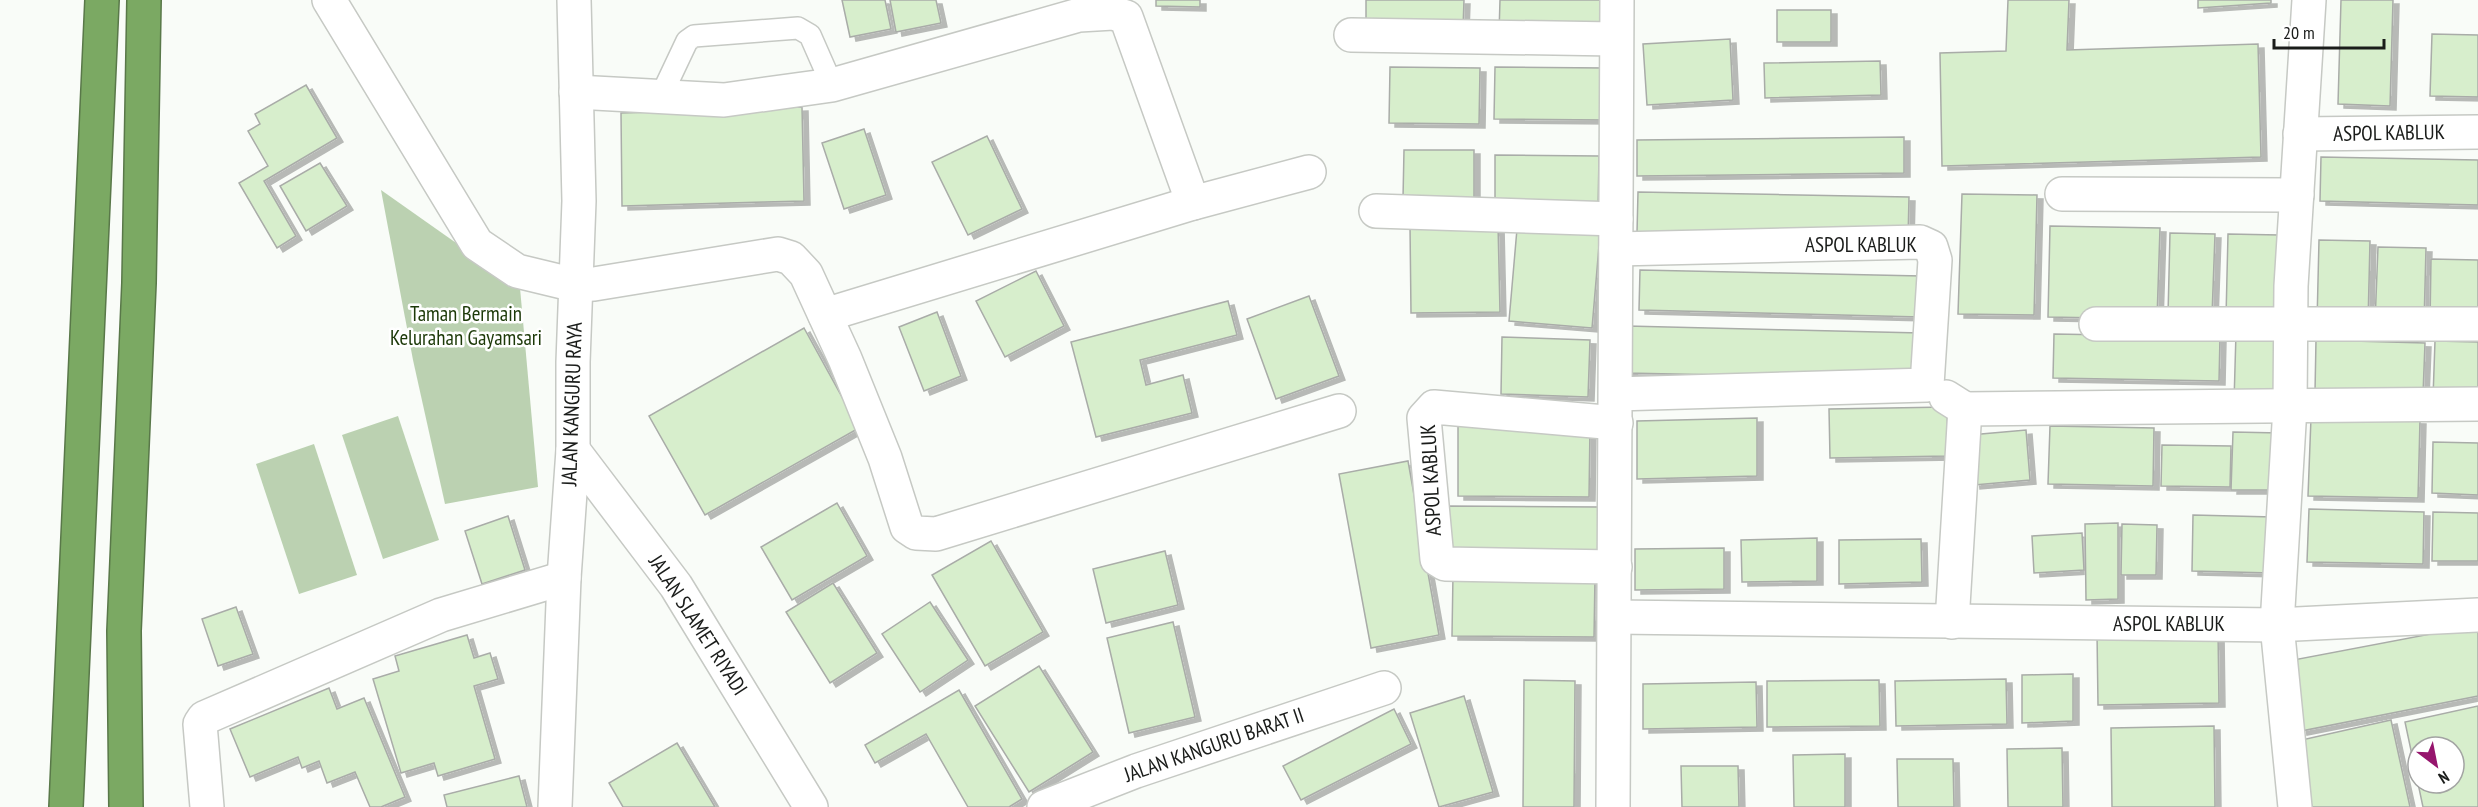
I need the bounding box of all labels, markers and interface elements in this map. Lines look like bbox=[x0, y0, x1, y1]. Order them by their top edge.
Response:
scale bar bbox=[2274, 12, 2384, 50]
text: 20 m bbox=[2283, 21, 2315, 44]
street label: ASPOL KABLUK bbox=[2333, 118, 2445, 147]
street label: ASPOL KABLUK bbox=[1805, 231, 1917, 258]
park label: Taman Bermain Kelurahan Gayamsari bbox=[390, 300, 542, 351]
street label: JALAN KANGURU RAYA bbox=[555, 322, 588, 487]
street label: ASPOL KABLUK bbox=[1414, 424, 1447, 537]
street label: JALAN SLAMET RIYADI bbox=[642, 549, 754, 700]
street label: ASPOL KABLUK bbox=[2113, 610, 2225, 637]
street label: JALAN KANGURU BARAT II bbox=[1119, 701, 1307, 788]
north arrow bbox=[2406, 735, 2466, 795]
text: N bbox=[2435, 767, 2453, 788]

